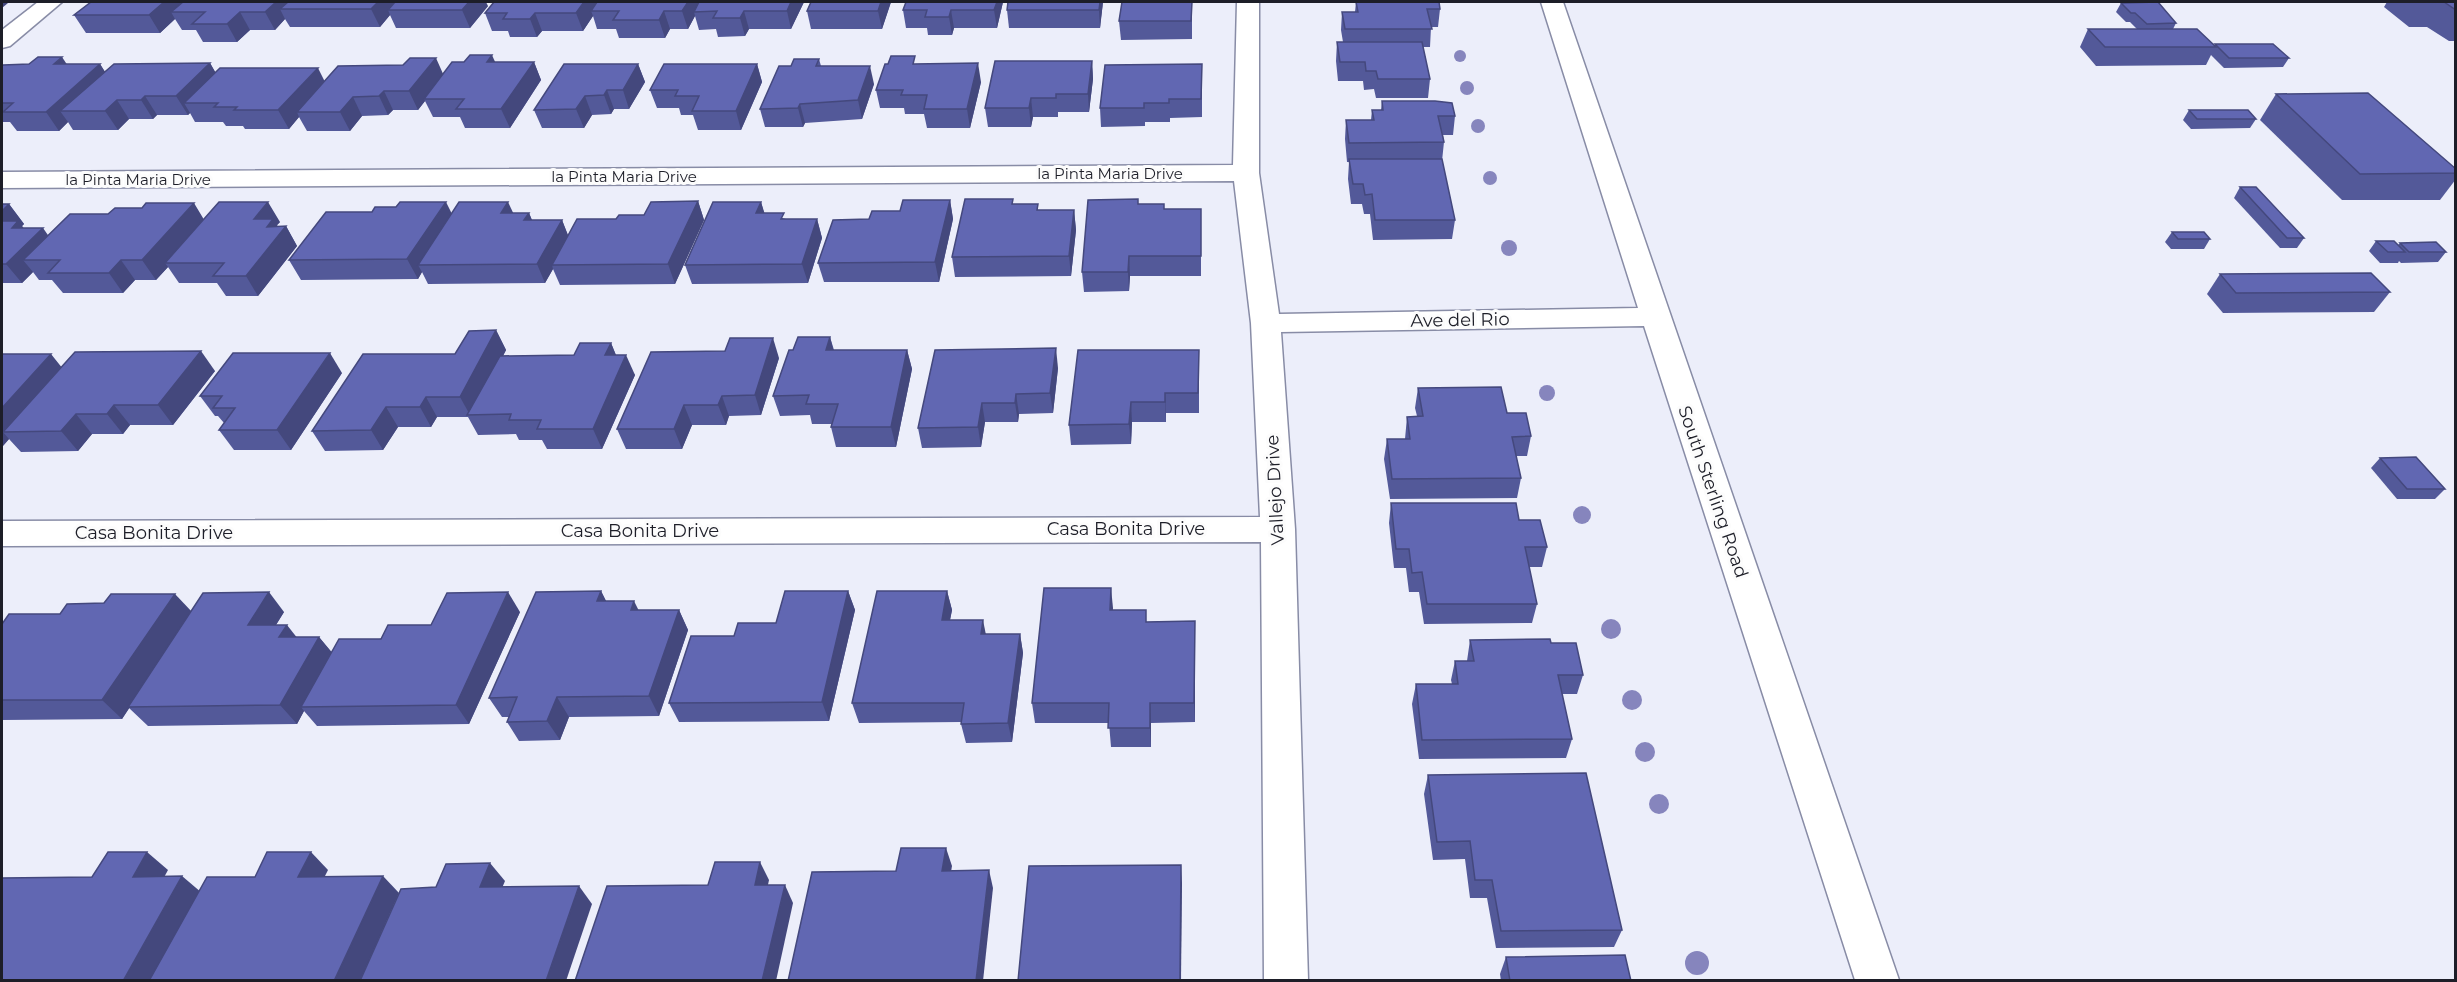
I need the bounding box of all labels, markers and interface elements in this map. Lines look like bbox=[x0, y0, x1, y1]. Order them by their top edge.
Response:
street label: la Pinta Maria Drive bbox=[1037, 164, 1183, 183]
street label: la Pinta Maria Drive bbox=[551, 167, 697, 186]
street label: la Pinta Maria Drive bbox=[65, 170, 211, 189]
street label: Ave del Rio bbox=[1410, 308, 1510, 332]
street label: South Sterling Road bbox=[1673, 403, 1753, 581]
street label: Vallejo Drive bbox=[1261, 434, 1289, 546]
street label: Casa Bonita Drive bbox=[1047, 518, 1205, 540]
street label: Casa Bonita Drive bbox=[561, 520, 719, 542]
street label: Casa Bonita Drive bbox=[75, 522, 233, 544]

